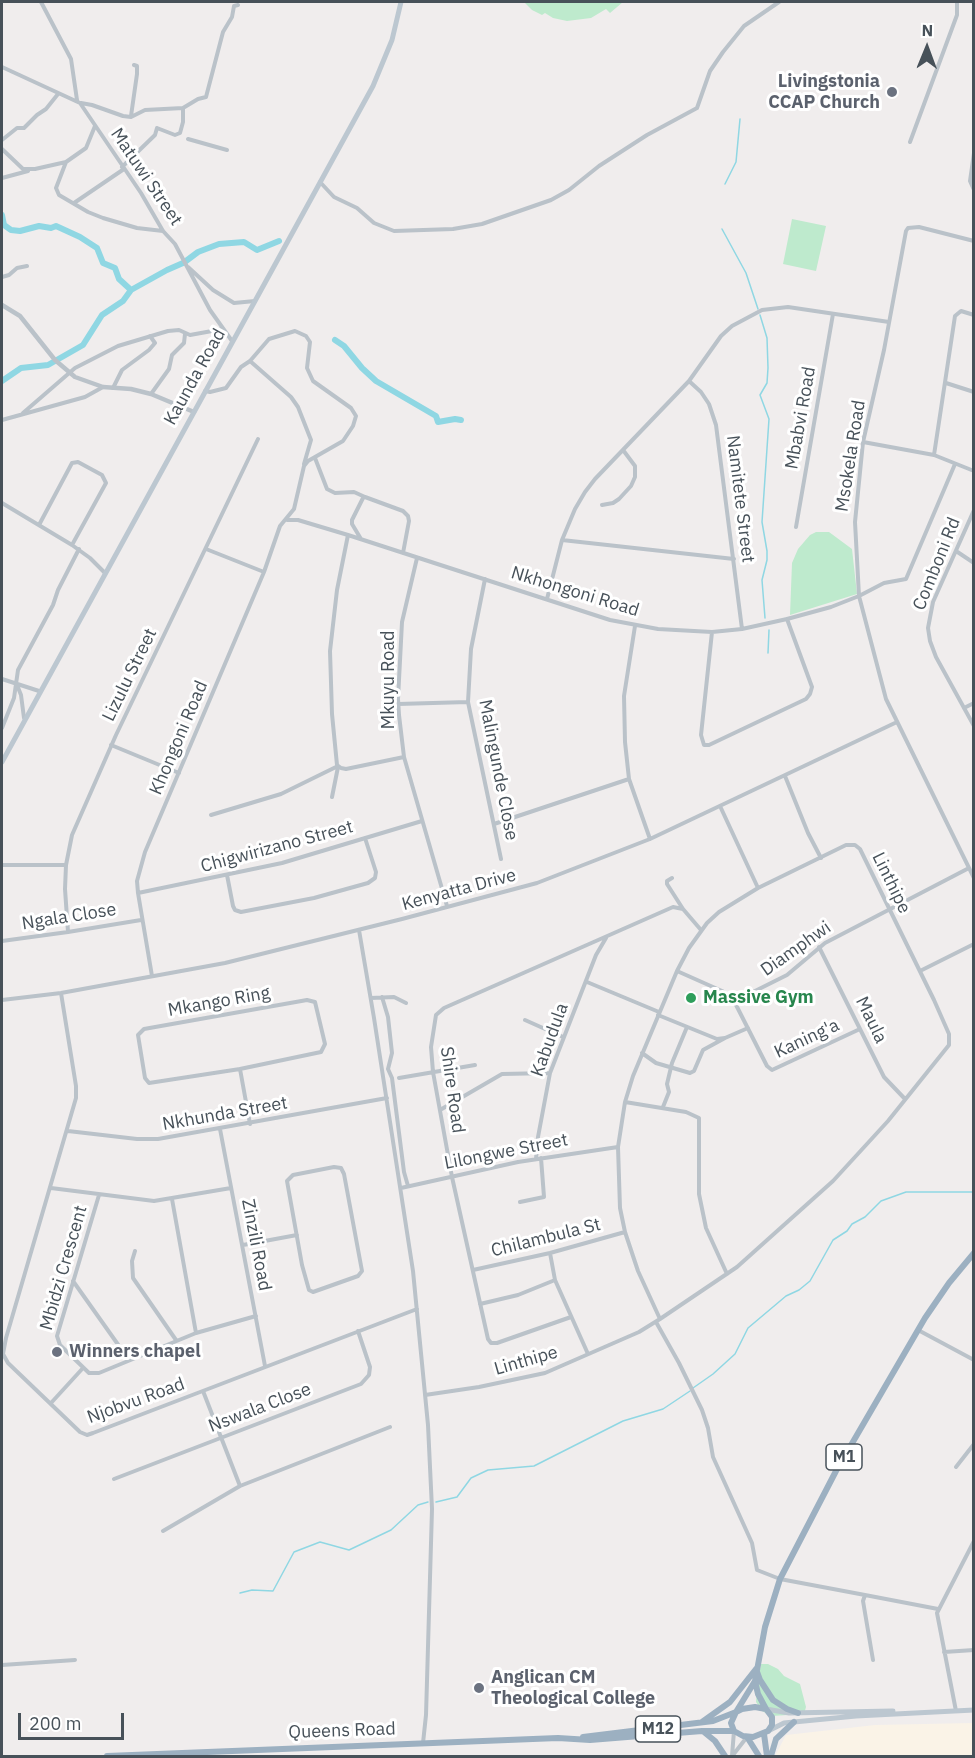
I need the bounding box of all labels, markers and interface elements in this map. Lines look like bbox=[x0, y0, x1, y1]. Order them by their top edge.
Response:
north arrow bbox=[897, 18, 957, 78]
text: N bbox=[921, 20, 933, 40]
place label: Livingstonia CCAP Church bbox=[768, 71, 880, 113]
marker: Livingstonia CCAP Church bbox=[885, 85, 899, 99]
street label: Matuwi Street bbox=[106, 124, 186, 230]
street label: Kaunda Road bbox=[160, 325, 230, 429]
street label: Mbabvi Road bbox=[781, 365, 821, 471]
street label: Msokela Road bbox=[832, 399, 870, 513]
street label: Namitete Street bbox=[721, 434, 759, 564]
street label: Comboni Rd bbox=[909, 514, 965, 614]
street label: Nkhongoni Road bbox=[508, 562, 642, 622]
street label: Lizulu Street bbox=[98, 625, 162, 725]
street label: Mkuyu Road bbox=[378, 631, 400, 729]
street label: Khongoni Road bbox=[145, 678, 213, 798]
street label: Malingunde Close bbox=[474, 698, 522, 842]
street label: Chigwirizano Street bbox=[198, 816, 356, 878]
street label: Linthipe bbox=[867, 849, 915, 917]
street label: Kenyatta Drive bbox=[400, 864, 518, 916]
street label: Ngala Close bbox=[20, 899, 118, 935]
street label: Diamphwi bbox=[757, 917, 835, 981]
street label: Mkango Ring bbox=[166, 982, 272, 1022]
place label: Massive Gym bbox=[703, 987, 814, 1009]
marker: Massive Gym bbox=[684, 991, 698, 1005]
street label: Maula bbox=[851, 993, 891, 1047]
street label: Kabudula bbox=[527, 1000, 573, 1080]
street label: Kaning'a bbox=[771, 1015, 843, 1063]
street label: Shire Road bbox=[435, 1045, 469, 1135]
street label: Nkhunda Street bbox=[161, 1092, 289, 1136]
street label: Lilongwe Street bbox=[442, 1129, 570, 1175]
street label: Zinzili Road bbox=[237, 1197, 275, 1293]
street label: Mbidzi Crescent bbox=[36, 1203, 92, 1333]
street label: Chilambula St bbox=[489, 1214, 603, 1262]
place label: Winners chapel bbox=[69, 1341, 201, 1363]
street label: Linthipe bbox=[492, 1342, 560, 1380]
marker: Winners chapel bbox=[50, 1345, 64, 1359]
street label: Njobvu Road bbox=[84, 1373, 188, 1429]
street label: Nswala Close bbox=[206, 1379, 314, 1437]
road number: M1 bbox=[826, 1444, 862, 1470]
place label: Anglican CM Theological College bbox=[491, 1667, 655, 1710]
marker: Anglican CM Theological College bbox=[472, 1681, 486, 1695]
scale bar bbox=[21, 1701, 128, 1739]
text: 200 m bbox=[29, 1712, 81, 1735]
road number: M12 bbox=[636, 1716, 680, 1742]
street label: Queens Road bbox=[288, 1718, 396, 1744]

